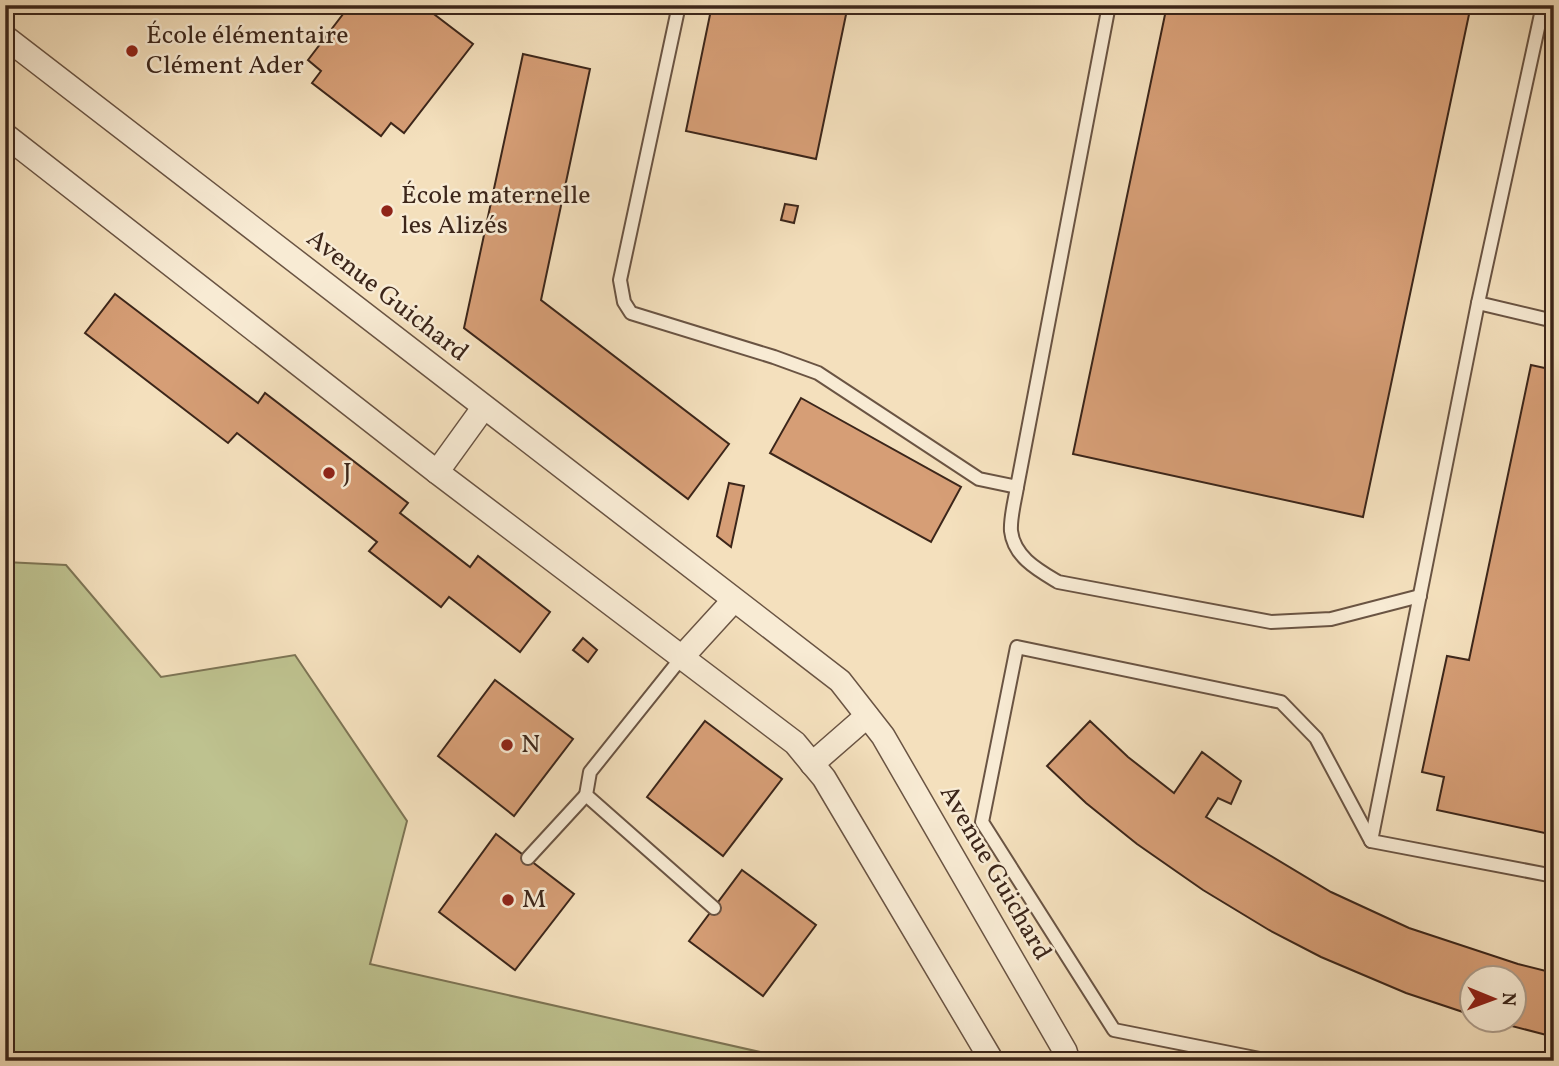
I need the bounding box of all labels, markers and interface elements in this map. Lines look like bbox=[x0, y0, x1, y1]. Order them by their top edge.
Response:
place label: École élémentaire Clément Ader bbox=[146, 18, 349, 84]
marker: École élémentaire Clément Ader bbox=[124, 43, 140, 59]
place label: École maternelle les Alizés bbox=[401, 178, 591, 244]
marker: École maternelle les Alizés bbox=[379, 203, 395, 219]
street label: Avenue Guichard bbox=[298, 221, 476, 371]
place label: J bbox=[343, 455, 352, 491]
marker: J bbox=[321, 465, 337, 481]
place label: N bbox=[521, 727, 540, 763]
marker: N bbox=[499, 737, 515, 753]
street label: Avenue Guichard bbox=[930, 779, 1060, 967]
place label: M bbox=[522, 882, 546, 918]
marker: M bbox=[500, 892, 516, 908]
north arrow bbox=[1458, 964, 1528, 1034]
text: N bbox=[1495, 992, 1521, 1007]

